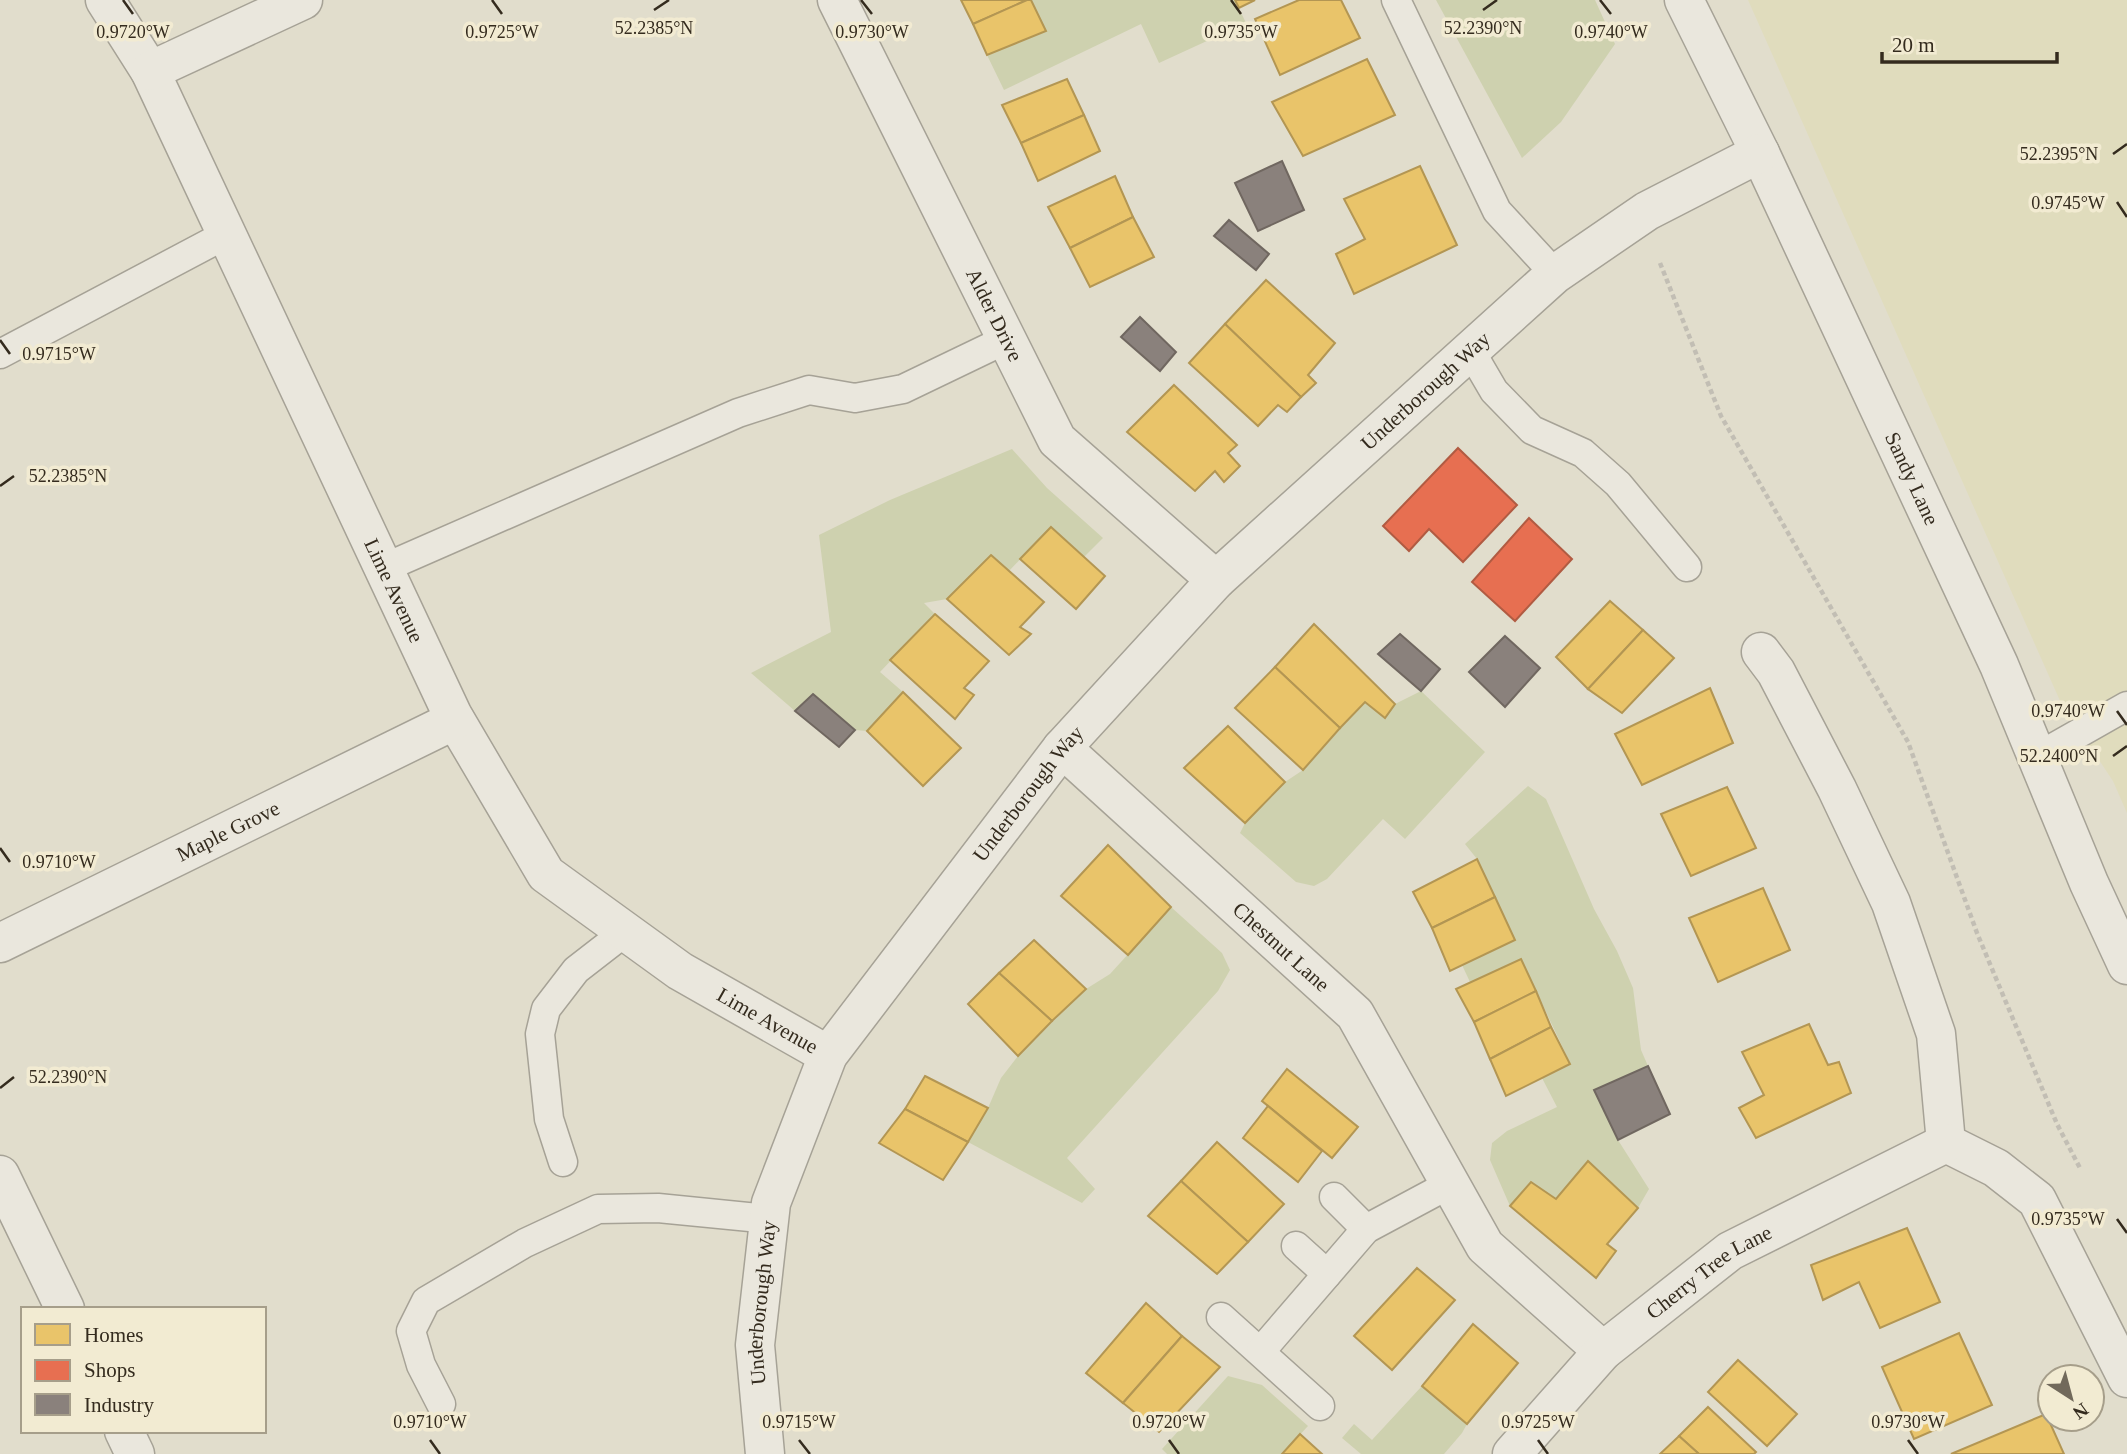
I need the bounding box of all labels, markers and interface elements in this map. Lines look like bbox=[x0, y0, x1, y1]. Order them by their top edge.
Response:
text: 52.2385°N bbox=[615, 18, 693, 38]
text: 52.2390°N bbox=[1444, 18, 1522, 38]
scale bar bbox=[1882, 21, 2057, 65]
text: 0.9720°W bbox=[96, 22, 170, 42]
text: 0.9725°W bbox=[465, 22, 539, 42]
text: 0.9730°W bbox=[835, 22, 909, 42]
text: 0.9735°W bbox=[1204, 22, 1278, 42]
text: 0.9740°W bbox=[1574, 22, 1648, 42]
text: 20 m bbox=[1892, 33, 1935, 57]
text: 52.2395°N bbox=[2020, 144, 2098, 164]
text: 0.9745°W bbox=[2031, 193, 2105, 213]
street label: Alder Drive bbox=[961, 264, 1028, 365]
street label: Underborough Way bbox=[1356, 326, 1495, 455]
text: 0.9715°W bbox=[22, 344, 96, 364]
street label: Sandy Lane bbox=[1880, 428, 1944, 529]
text: 52.2385°N bbox=[29, 466, 107, 486]
street label: Lime Avenue bbox=[359, 535, 429, 646]
text: 0.9740°W bbox=[2031, 701, 2105, 721]
street label: Underborough Way bbox=[968, 721, 1089, 866]
text: 52.2400°N bbox=[2020, 746, 2098, 766]
street label: Maple Grove bbox=[173, 796, 283, 867]
text: 0.9710°W bbox=[22, 852, 96, 872]
street label: Chestnut Lane bbox=[1228, 897, 1334, 997]
street label: Lime Avenue bbox=[713, 983, 822, 1059]
text: 52.2390°N bbox=[29, 1067, 107, 1087]
text: 0.9735°W bbox=[2031, 1209, 2105, 1229]
street label: Underborough Way bbox=[743, 1219, 781, 1386]
street label: Cherry Tree Lane bbox=[1642, 1220, 1776, 1324]
legend bbox=[21, 1307, 266, 1433]
text: Homes bbox=[84, 1323, 144, 1347]
text: Shops bbox=[84, 1358, 135, 1382]
north arrow bbox=[2036, 1363, 2106, 1433]
text: Industry bbox=[84, 1393, 154, 1417]
text: N bbox=[2069, 1399, 2092, 1424]
text: 0.9710°W bbox=[393, 1412, 467, 1432]
text: 0.9715°W bbox=[762, 1412, 836, 1432]
text: 0.9720°W bbox=[1132, 1412, 1206, 1432]
text: 0.9725°W bbox=[1501, 1412, 1575, 1432]
text: 0.9730°W bbox=[1871, 1412, 1945, 1432]

